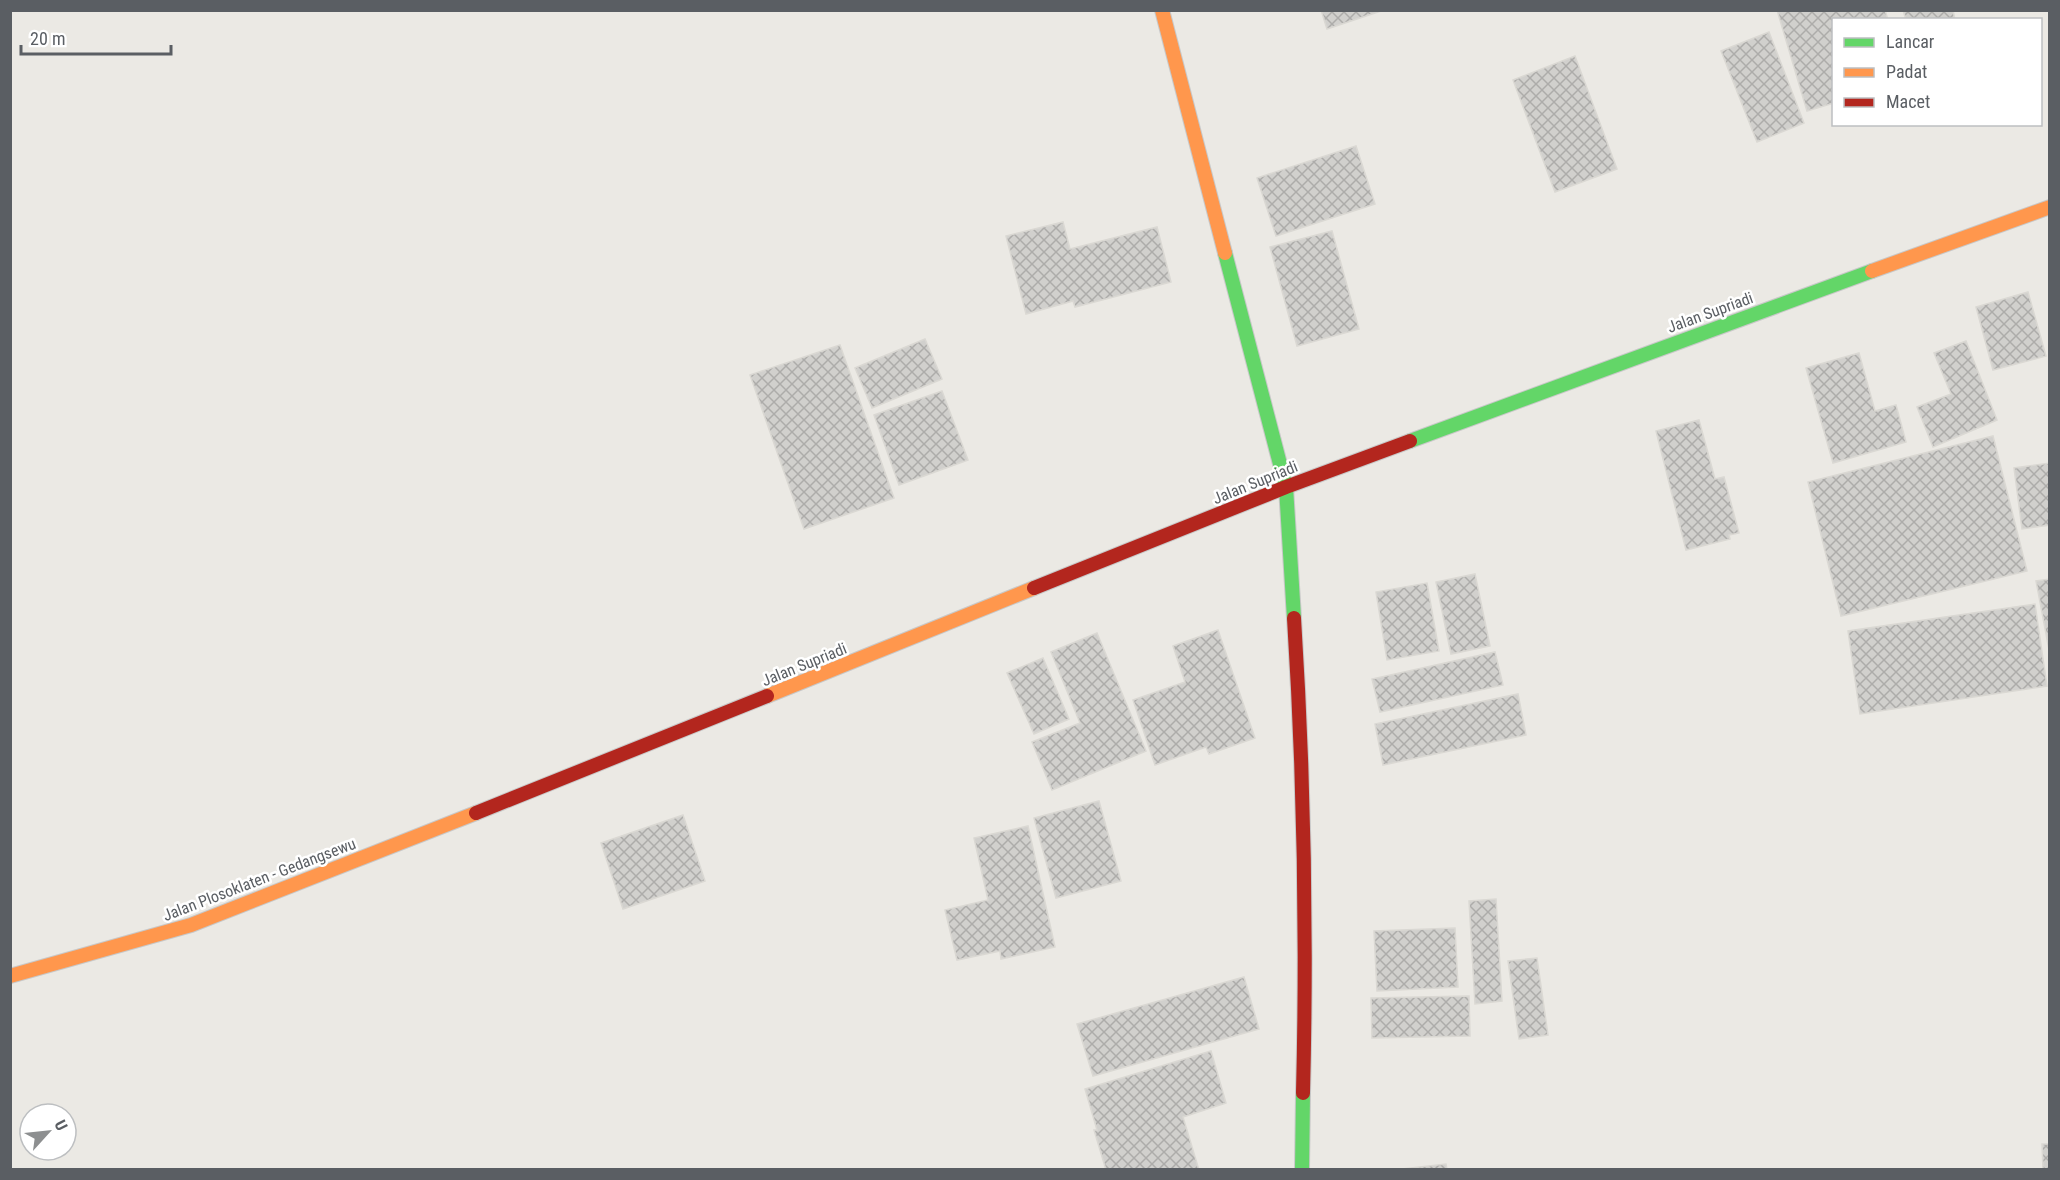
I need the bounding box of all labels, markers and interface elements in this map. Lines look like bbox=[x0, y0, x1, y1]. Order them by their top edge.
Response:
scale bar bbox=[21, 18, 171, 56]
legend bbox=[1832, 18, 2042, 126]
text: 20 m bbox=[30, 28, 65, 49]
text: Lancar bbox=[1886, 31, 1935, 52]
text: Padat bbox=[1886, 61, 1927, 82]
text: Macet bbox=[1886, 91, 1930, 112]
street label: Jalan Supriadi bbox=[1665, 288, 1756, 337]
street label: Jalan Supriadi bbox=[1210, 457, 1300, 508]
street label: Jalan Supriadi bbox=[759, 639, 849, 690]
street label: Jalan Plosoklaten - Gedangsewu bbox=[160, 834, 358, 925]
north arrow bbox=[18, 1102, 78, 1162]
text: U bbox=[50, 1117, 71, 1134]

